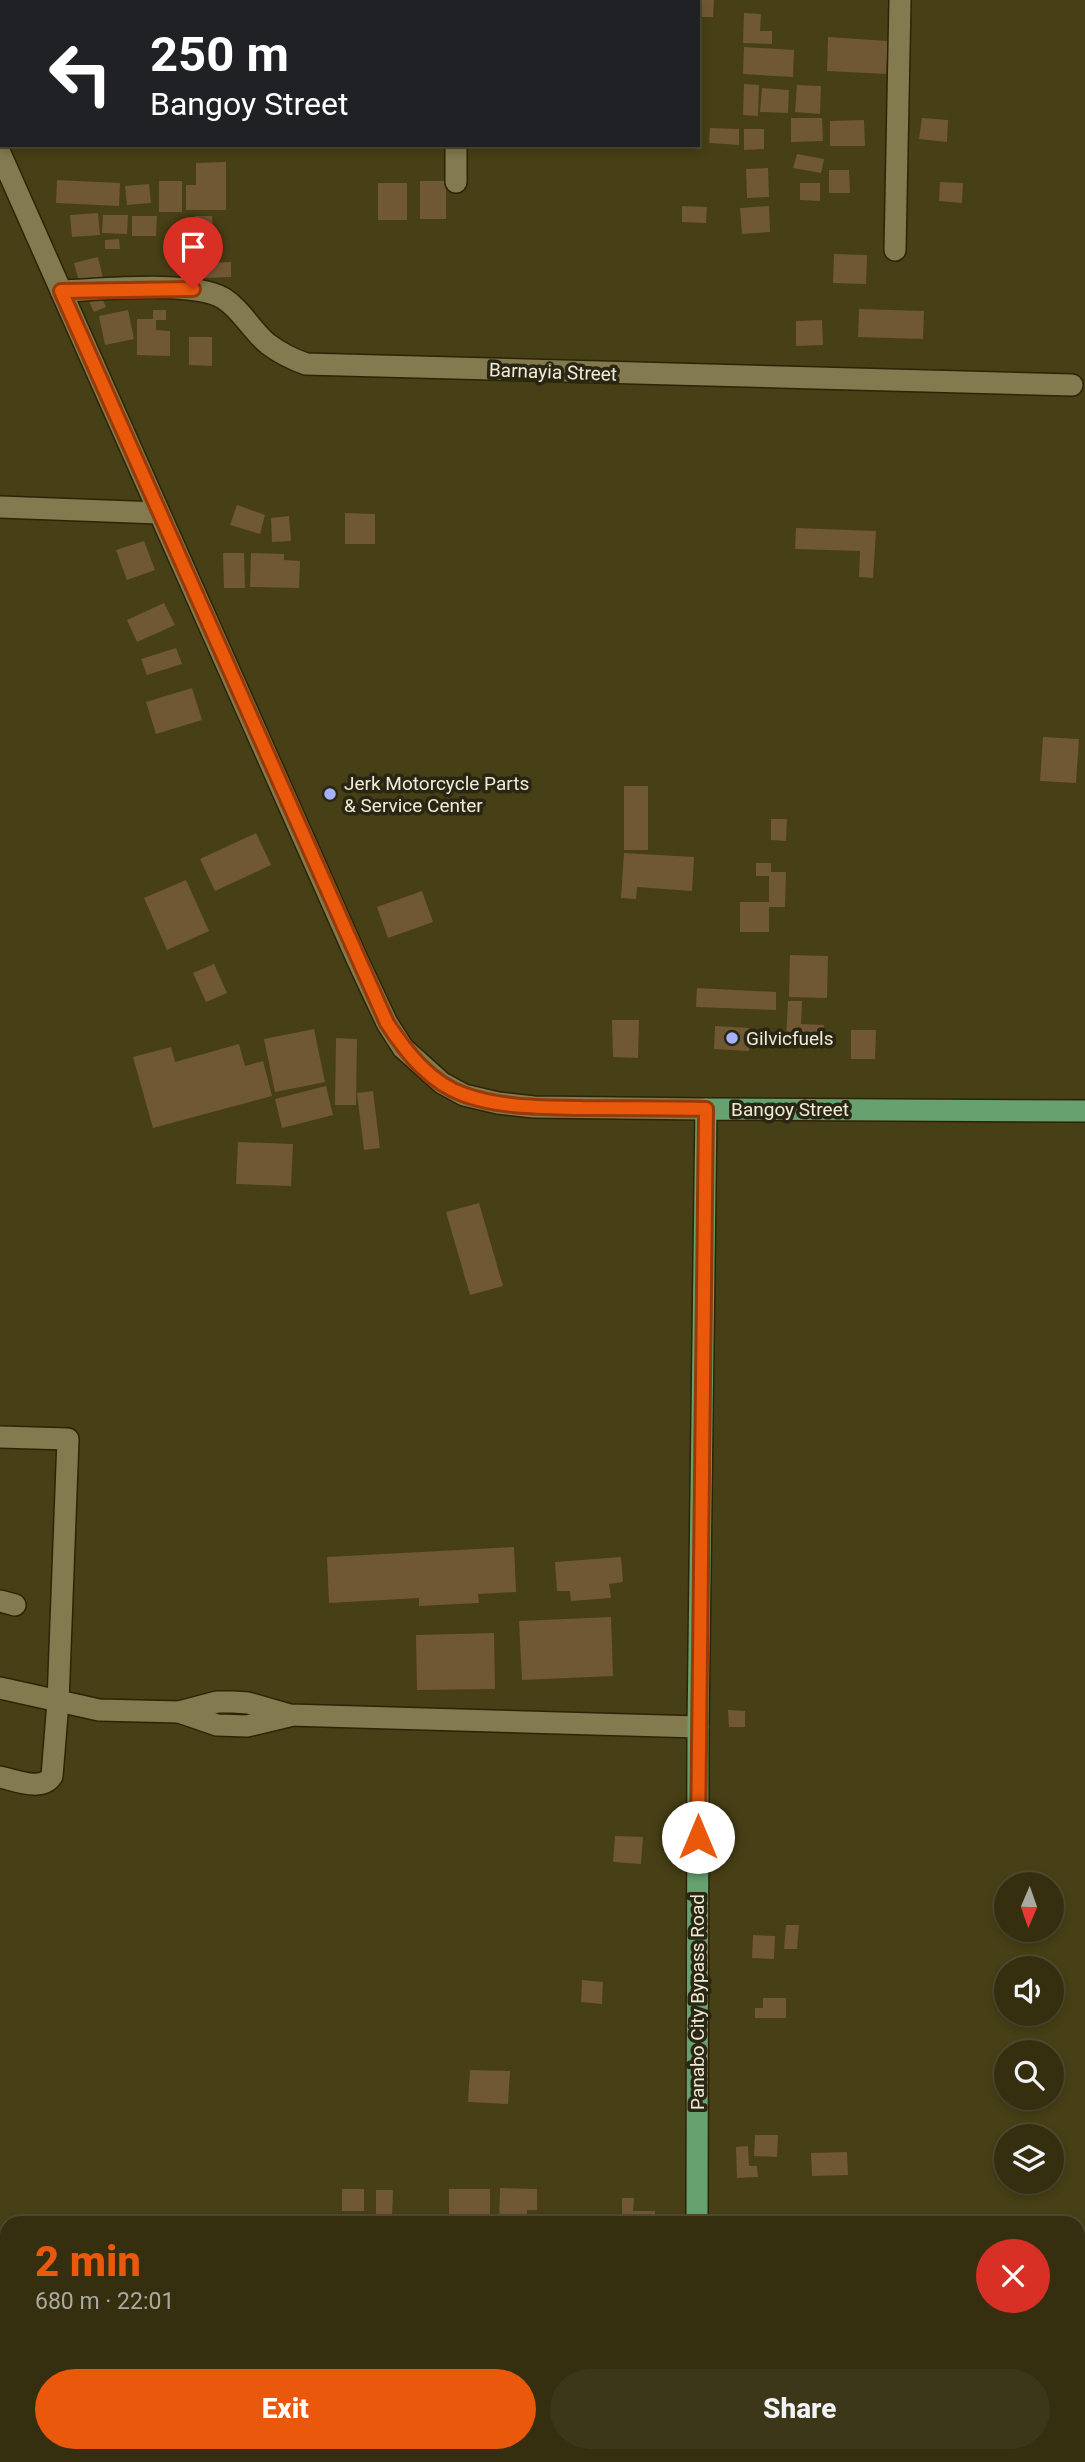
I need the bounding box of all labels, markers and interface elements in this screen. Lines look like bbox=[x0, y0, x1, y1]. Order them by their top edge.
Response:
text: 250 m bbox=[150, 26, 289, 83]
icon: left bbox=[35, 28, 126, 119]
text: Bangoy Street bbox=[150, 85, 349, 123]
pin bbox=[163, 217, 223, 289]
icon: arrive bbox=[174, 228, 212, 266]
street label: Barnayia Street bbox=[489, 358, 617, 386]
place label: Jerk Motorcycle Parts & Service Center bbox=[344, 772, 529, 817]
marker: Jerk Motorcycle Parts & Service Center bbox=[322, 786, 338, 802]
place label: Gilvicfuels bbox=[746, 1027, 834, 1050]
marker: Gilvicfuels bbox=[724, 1030, 740, 1046]
street label: Bangoy Street bbox=[731, 1098, 849, 1121]
position arrow bbox=[661, 1800, 735, 1874]
north arrow bbox=[994, 1872, 1064, 1942]
map controls bbox=[994, 1872, 1064, 2194]
street label: Panabo City Bypass Road bbox=[686, 1894, 709, 2110]
button: sound bbox=[994, 1956, 1064, 2026]
button: search bbox=[994, 2040, 1064, 2110]
button: layers bbox=[994, 2124, 1064, 2194]
text: 2 min bbox=[35, 2237, 141, 2286]
button: close bbox=[976, 2239, 1050, 2313]
text: 680 m · 22:01 bbox=[35, 2288, 174, 2315]
button: Exit bbox=[35, 2369, 536, 2449]
button: Share bbox=[550, 2369, 1050, 2449]

